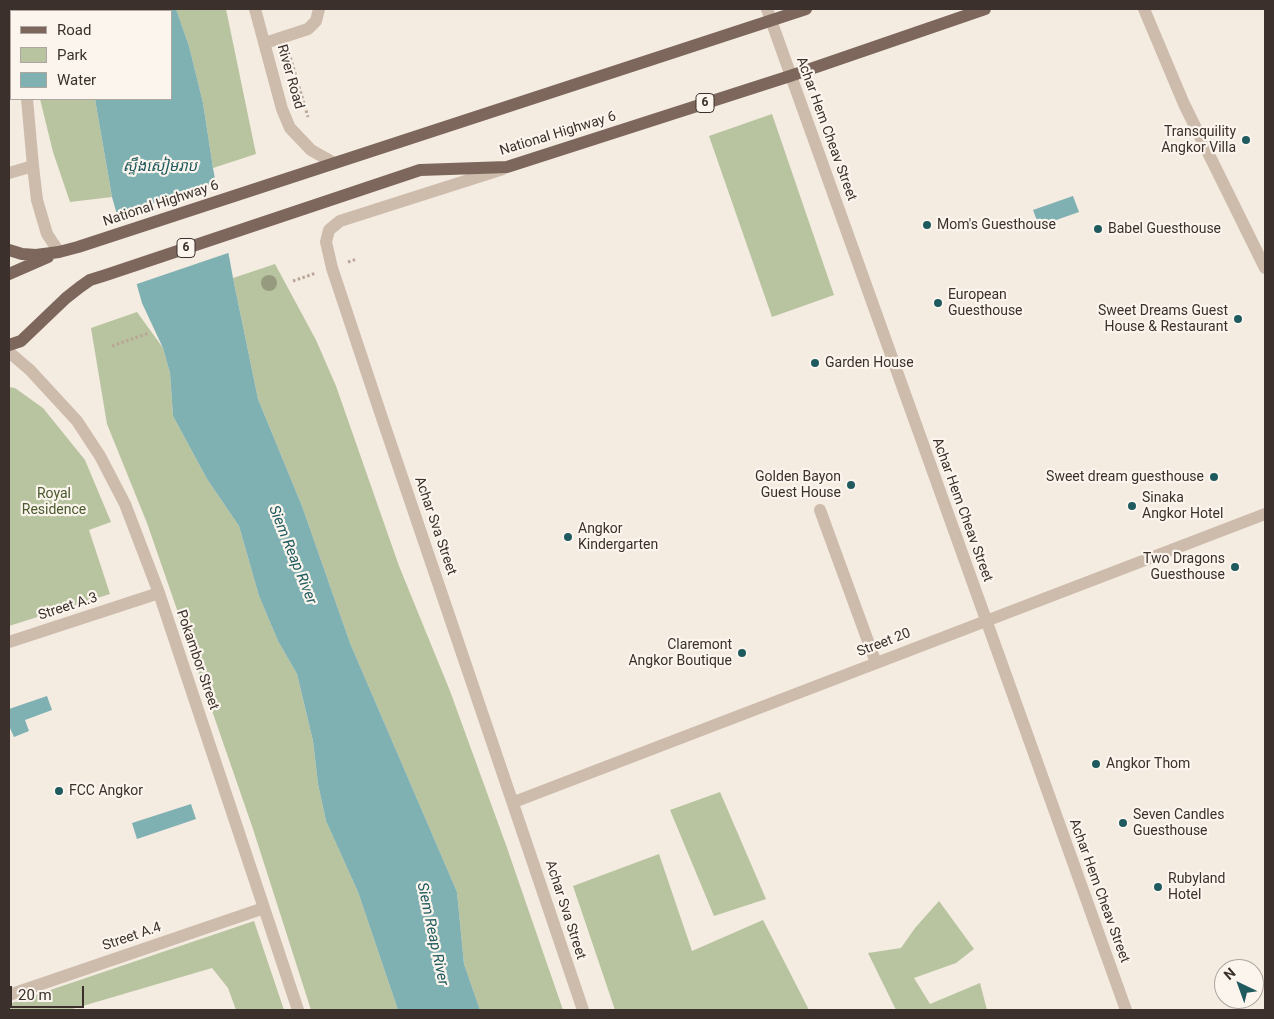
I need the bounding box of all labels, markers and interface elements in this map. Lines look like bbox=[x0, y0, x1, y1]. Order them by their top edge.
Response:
legend bbox=[10, 10, 172, 100]
text: Road bbox=[57, 21, 91, 39]
street label: River Road bbox=[273, 43, 307, 111]
text: Park bbox=[57, 46, 87, 64]
street label: Achar Hem Cheav Street bbox=[792, 55, 860, 203]
text: Water bbox=[57, 71, 96, 89]
road number: 6 bbox=[696, 94, 714, 112]
street label: National Highway 6 bbox=[498, 108, 618, 160]
place label: Transquility Angkor Villa bbox=[1161, 124, 1236, 156]
marker: Transquility Angkor Villa bbox=[1240, 134, 1252, 146]
water label: ស្ទឹងសៀមរាប bbox=[123, 158, 197, 176]
street label: National Highway 6 bbox=[101, 177, 221, 231]
place label: Mom's Guesthouse bbox=[937, 217, 1056, 233]
marker: Mom's Guesthouse bbox=[921, 219, 933, 231]
place label: Babel Guesthouse bbox=[1108, 221, 1221, 237]
marker: Babel Guesthouse bbox=[1092, 223, 1104, 235]
road number: 6 bbox=[177, 238, 195, 258]
place label: European Guesthouse bbox=[948, 287, 1023, 320]
marker: European Guesthouse bbox=[932, 297, 944, 309]
place label: Sweet Dreams Guest House & Restaurant bbox=[1098, 303, 1228, 336]
marker: Sweet Dreams Guest House & Restaurant bbox=[1232, 313, 1244, 325]
place label: Garden House bbox=[825, 355, 914, 371]
marker: Garden House bbox=[809, 357, 821, 369]
street label: Achar Hem Cheav Street bbox=[928, 436, 996, 584]
place label: Golden Bayon Guest House bbox=[755, 469, 841, 502]
place label: Sweet dream guesthouse bbox=[1046, 469, 1204, 485]
marker: Sweet dream guesthouse bbox=[1208, 471, 1220, 483]
street label: Achar Sva Street bbox=[410, 475, 460, 577]
marker: Golden Bayon Guest House bbox=[845, 479, 857, 491]
park label: Royal Residence bbox=[22, 486, 86, 518]
place label: Sinaka Angkor Hotel bbox=[1142, 490, 1223, 522]
marker: Sinaka Angkor Hotel bbox=[1126, 500, 1138, 512]
water label: Siem Reap River bbox=[264, 503, 320, 607]
place label: Angkor Kindergarten bbox=[578, 521, 658, 554]
marker: Angkor Kindergarten bbox=[562, 531, 574, 543]
place label: Two Dragons Guesthouse bbox=[1143, 551, 1225, 584]
marker: Two Dragons Guesthouse bbox=[1229, 561, 1241, 573]
street label: Street A.3 bbox=[36, 590, 100, 624]
street label: Pokambor Street bbox=[172, 608, 222, 712]
street label: Street 20 bbox=[855, 625, 913, 661]
place label: Claremont Angkor Boutique bbox=[628, 637, 732, 670]
marker: Claremont Angkor Boutique bbox=[736, 647, 748, 659]
place label: Angkor Thom bbox=[1106, 756, 1190, 772]
marker: Angkor Thom bbox=[1090, 758, 1102, 770]
place label: FCC Angkor bbox=[69, 783, 143, 799]
marker: FCC Angkor bbox=[53, 785, 65, 797]
place label: Seven Candles Guesthouse bbox=[1133, 807, 1224, 840]
street label: Achar Hem Cheav Street bbox=[1065, 817, 1133, 965]
marker: Seven Candles Guesthouse bbox=[1117, 817, 1129, 829]
street label: Achar Sva Street bbox=[541, 858, 589, 962]
place label: Rubyland Hotel bbox=[1168, 871, 1225, 904]
water label: Siem Reap River bbox=[412, 881, 452, 987]
marker: Rubyland Hotel bbox=[1152, 881, 1164, 893]
street label: Street A.4 bbox=[100, 919, 164, 955]
north arrow bbox=[1214, 959, 1264, 1009]
text: N bbox=[1221, 964, 1239, 983]
scale bar bbox=[12, 976, 86, 1008]
text: 20 m bbox=[18, 986, 52, 1004]

